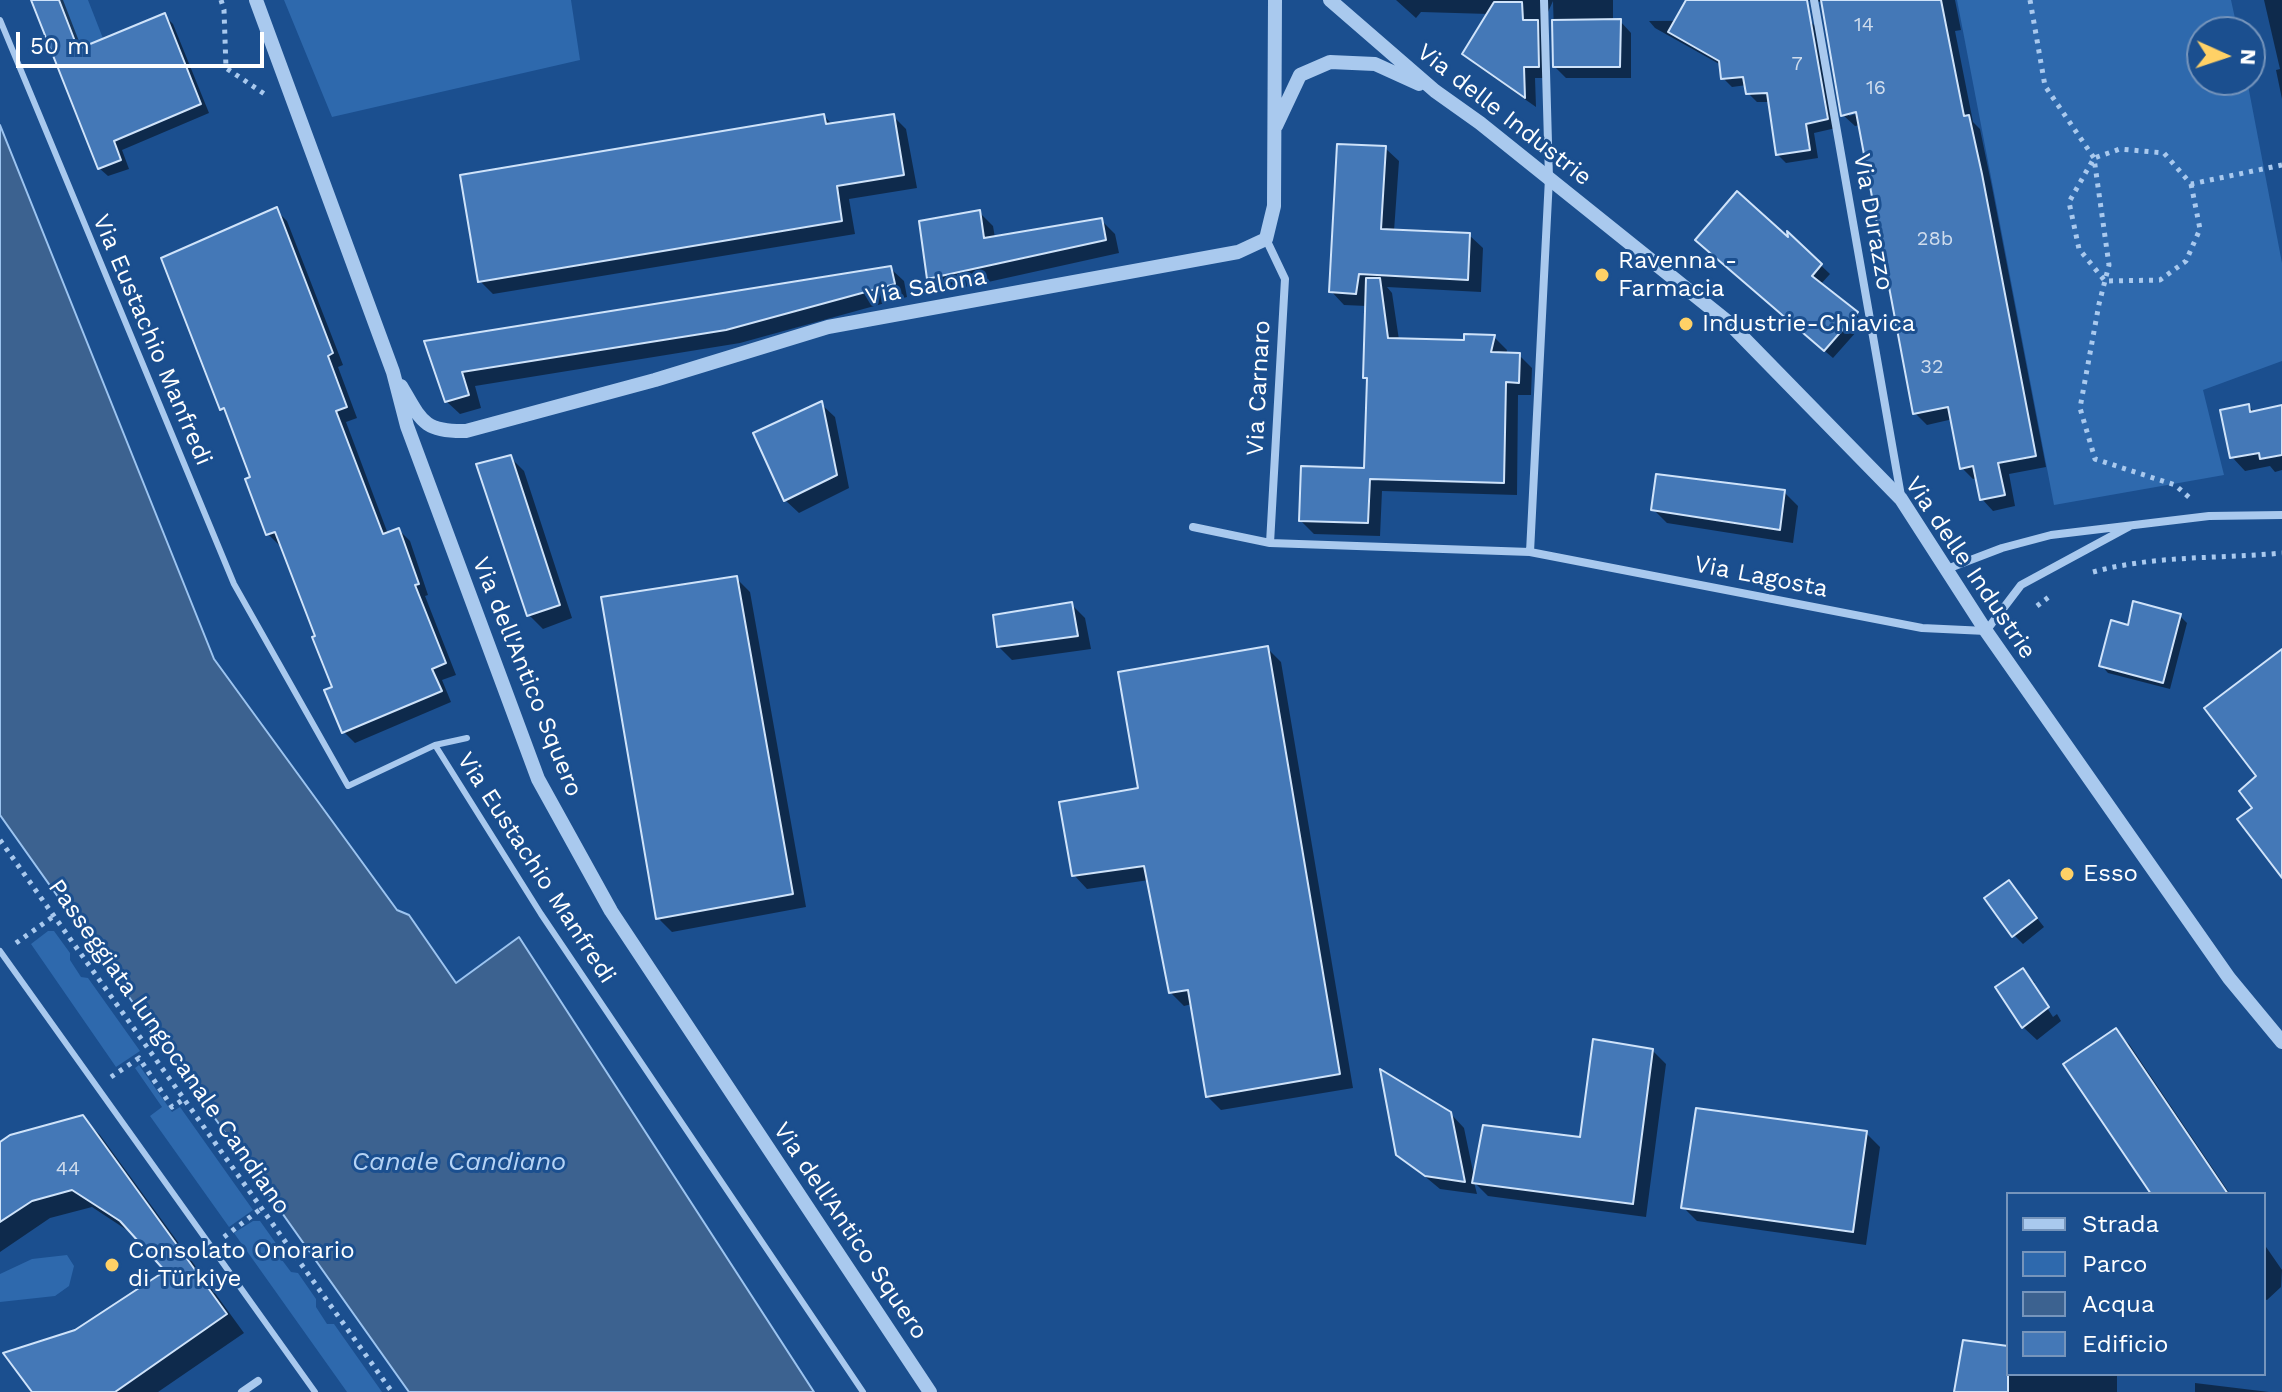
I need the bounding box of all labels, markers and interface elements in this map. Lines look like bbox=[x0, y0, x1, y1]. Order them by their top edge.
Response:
house number: 14 bbox=[1854, 13, 1874, 37]
scale bar bbox=[20, 16, 268, 66]
north arrow bbox=[2186, 16, 2266, 96]
text: 50 m bbox=[30, 32, 90, 60]
street label: Via delle Industrie bbox=[1411, 38, 1597, 192]
text: N bbox=[2236, 48, 2261, 66]
house number: 7 bbox=[1791, 52, 1803, 76]
house number: 16 bbox=[1866, 76, 1886, 100]
street label: Via Durazzo bbox=[1847, 151, 1899, 293]
street label: Via Eustachio Manfredi bbox=[86, 210, 218, 470]
house number: 28b bbox=[1917, 227, 1953, 251]
place label: Ravenna - Farmacia bbox=[1618, 247, 1737, 303]
street label: Via Salona bbox=[863, 262, 989, 312]
marker: Ravenna - Farmacia bbox=[1593, 266, 1611, 284]
place label: Industrie-Chiavica bbox=[1702, 310, 1915, 338]
marker: Industrie-Chiavica bbox=[1677, 315, 1695, 333]
street label: Via Carnaro bbox=[1241, 319, 1277, 457]
house number: 32 bbox=[1920, 355, 1944, 379]
street label: Via delle Industrie bbox=[1898, 471, 2042, 665]
street label: Via Lagosta bbox=[1692, 550, 1830, 604]
street label: Via dell'Antico Squero bbox=[466, 553, 588, 801]
street label: Via Eustachio Manfredi bbox=[450, 747, 622, 989]
place label: Esso bbox=[2083, 860, 2138, 888]
marker: Esso bbox=[2058, 865, 2076, 883]
street label: Passeggiata lungocanale Candiano bbox=[42, 874, 296, 1220]
street label: Via dell'Antico Squero bbox=[767, 1117, 933, 1345]
water label: Canale Candiano bbox=[352, 1146, 566, 1178]
house number: 44 bbox=[56, 1157, 80, 1181]
legend bbox=[2006, 1192, 2266, 1376]
text: Strada bbox=[2082, 1210, 2159, 1238]
place label: Consolato Onorario di Türkiye bbox=[128, 1237, 355, 1293]
text: Parco bbox=[2082, 1250, 2147, 1278]
marker: Consolato Onorario di Türkiye bbox=[103, 1256, 121, 1274]
text: Acqua bbox=[2082, 1290, 2155, 1318]
text: Edificio bbox=[2082, 1330, 2168, 1358]

